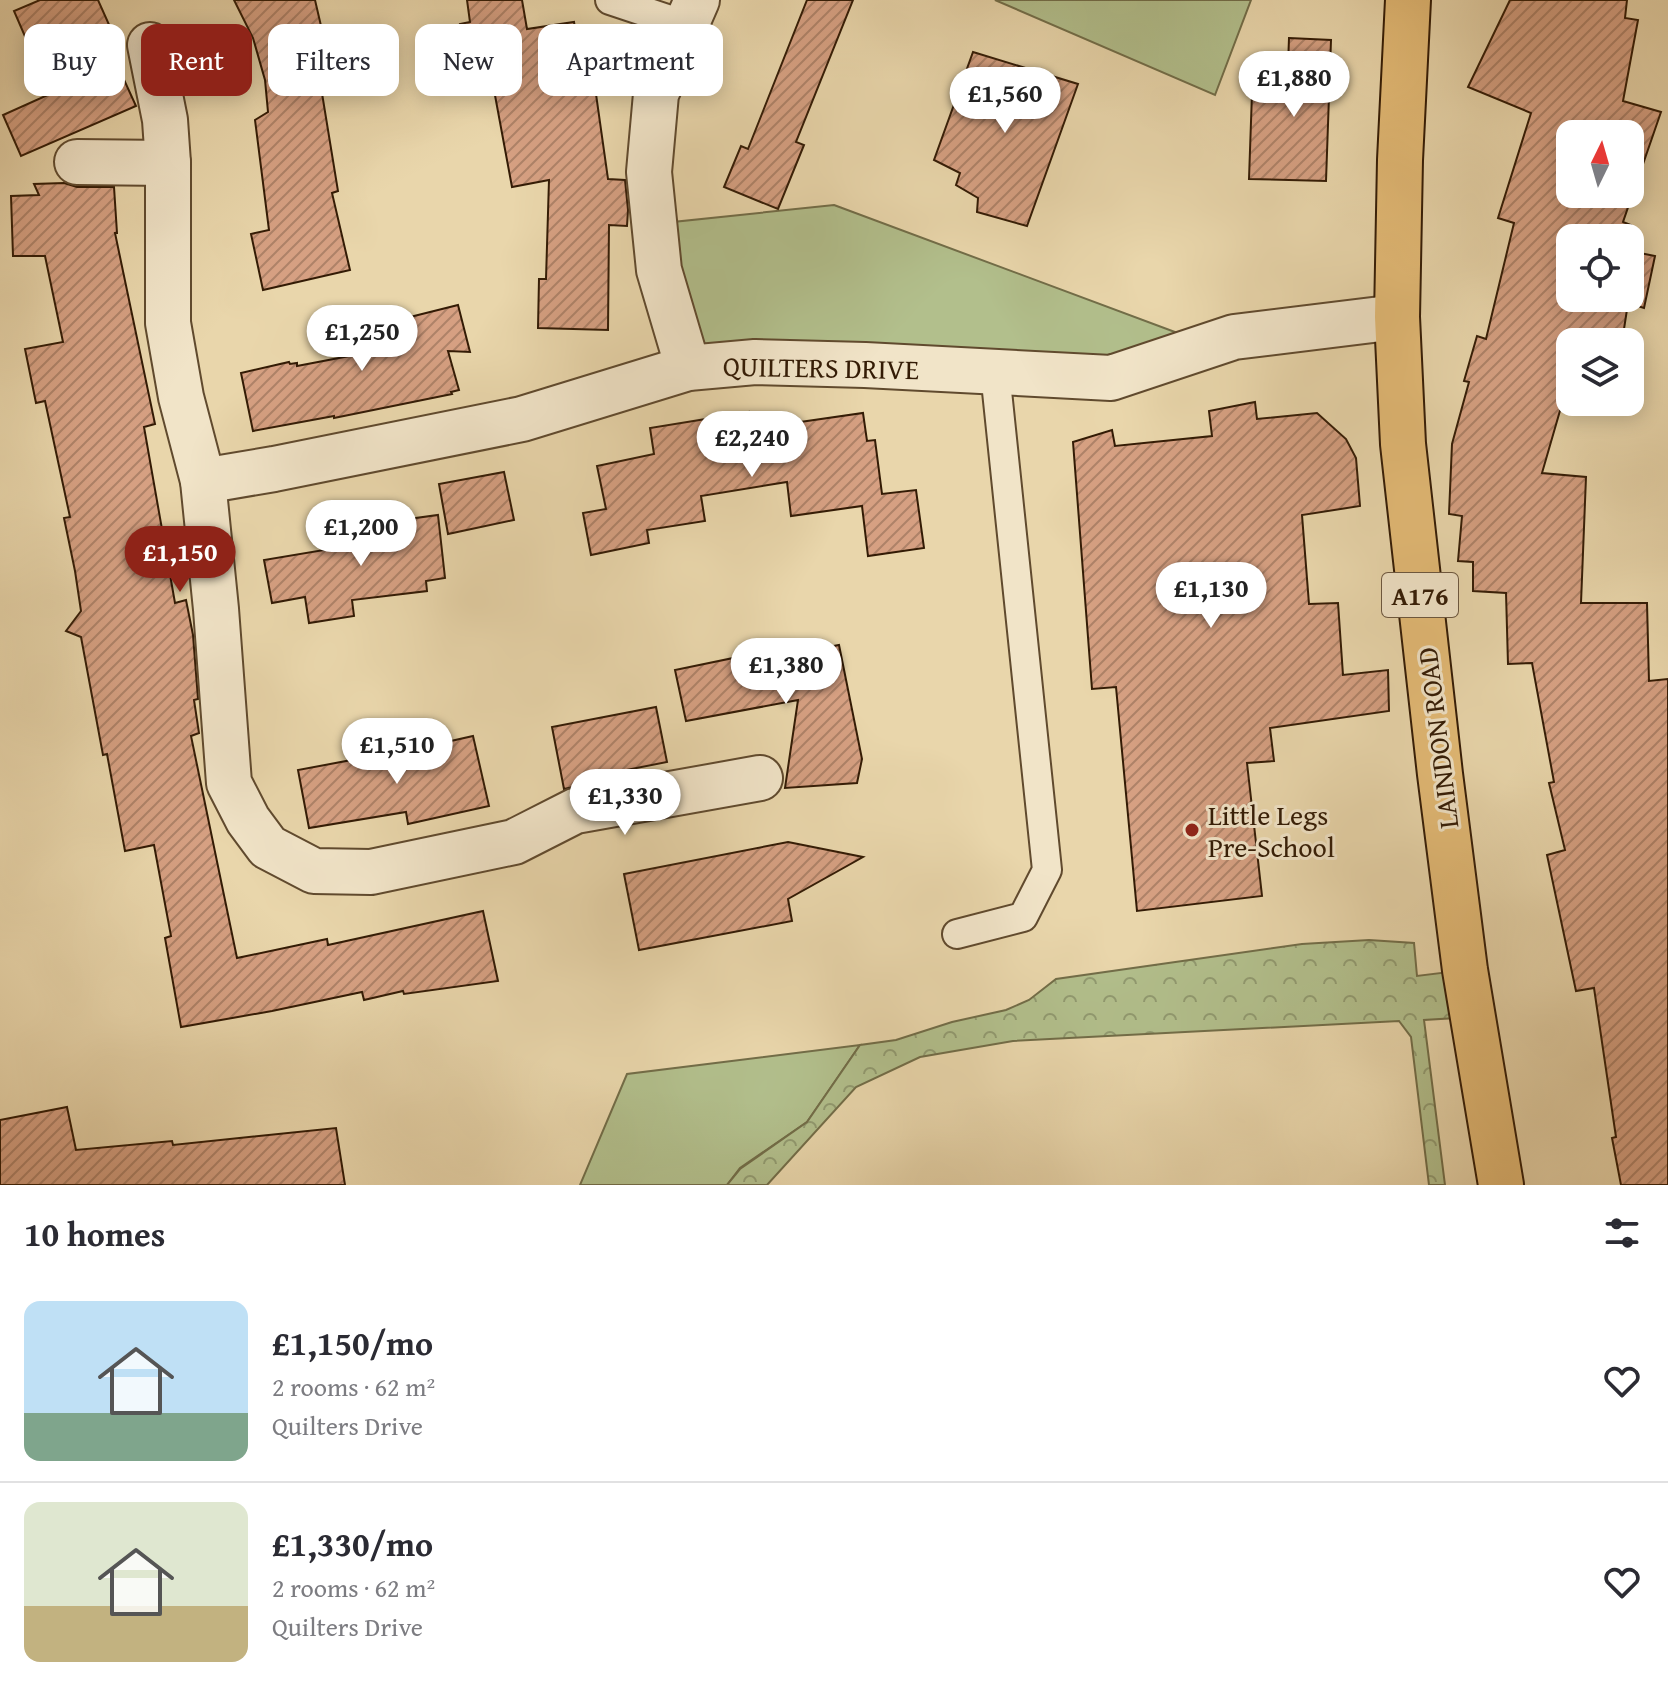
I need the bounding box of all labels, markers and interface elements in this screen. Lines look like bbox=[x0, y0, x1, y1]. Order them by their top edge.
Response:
chip: Buy bbox=[24, 24, 125, 96]
chip: Rent bbox=[141, 24, 252, 96]
chip: Filters bbox=[268, 24, 399, 96]
chip: New bbox=[415, 24, 522, 96]
chip: Apartment bbox=[538, 24, 723, 96]
pin: £1,880 bbox=[1229, 51, 1359, 119]
text: £1,880 bbox=[1257, 57, 1331, 96]
pin: £1,560 bbox=[940, 67, 1070, 135]
text: £1,560 bbox=[968, 73, 1042, 112]
north arrow bbox=[1556, 120, 1644, 208]
map controls bbox=[1556, 120, 1644, 416]
button: locate bbox=[1556, 224, 1644, 312]
pin: £1,250 bbox=[297, 305, 427, 373]
text: £1,250 bbox=[325, 311, 399, 350]
button: layers bbox=[1556, 328, 1644, 416]
street label: QUILTERS DRIVE bbox=[723, 345, 919, 389]
pin: £2,240 bbox=[687, 411, 817, 479]
text: £2,240 bbox=[715, 417, 789, 456]
pin: £1,200 bbox=[296, 500, 426, 568]
text: £1,200 bbox=[324, 506, 398, 545]
pin: £1,150 bbox=[115, 526, 245, 594]
text: £1,150 bbox=[143, 532, 217, 571]
pin: £1,130 bbox=[1146, 562, 1276, 630]
text: £1,130 bbox=[1174, 568, 1248, 607]
road number: A176 bbox=[1382, 573, 1458, 617]
pin: £1,380 bbox=[721, 638, 851, 706]
text: £1,380 bbox=[749, 644, 823, 683]
street label: LAINDON ROAD bbox=[1406, 645, 1468, 831]
pin: £1,510 bbox=[332, 718, 462, 786]
text: £1,510 bbox=[360, 724, 434, 763]
pin: £1,330 bbox=[560, 769, 690, 837]
text: £1,330 bbox=[588, 775, 662, 814]
place label: Little Legs Pre-School bbox=[1208, 794, 1335, 867]
marker: Little Legs Pre-School bbox=[1183, 821, 1201, 839]
text: 10 homes bbox=[24, 1209, 165, 1258]
icon: filters bbox=[1600, 1211, 1644, 1255]
text: £1,150/mo bbox=[272, 1318, 433, 1367]
icon: home bbox=[88, 1333, 184, 1429]
icon: heart bbox=[1600, 1359, 1644, 1403]
text: 2 rooms · 62 m² bbox=[272, 1367, 435, 1406]
text: Quilters Drive bbox=[272, 1406, 423, 1445]
text: £1,330/mo bbox=[272, 1519, 433, 1568]
icon: home bbox=[88, 1534, 184, 1630]
icon: heart bbox=[1600, 1560, 1644, 1604]
text: 2 rooms · 62 m² bbox=[272, 1568, 435, 1607]
text: Quilters Drive bbox=[272, 1607, 423, 1646]

